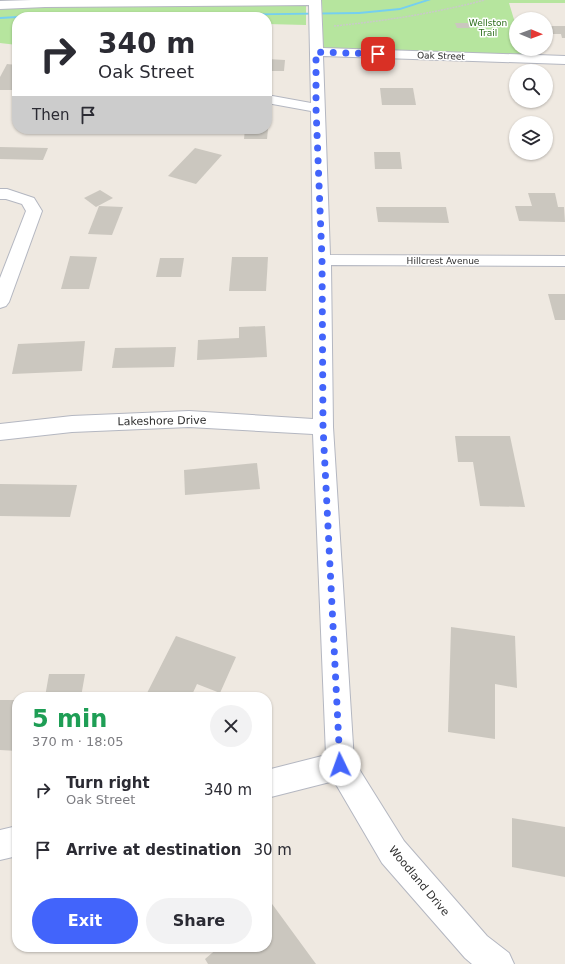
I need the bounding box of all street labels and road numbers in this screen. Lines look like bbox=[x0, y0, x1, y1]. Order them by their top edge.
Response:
street label: Oak Street bbox=[417, 50, 466, 62]
street label: Hillcrest Avenue bbox=[407, 256, 480, 266]
street label: Lakeshore Drive bbox=[117, 414, 207, 428]
street label: Woodland Drive bbox=[386, 843, 452, 919]

